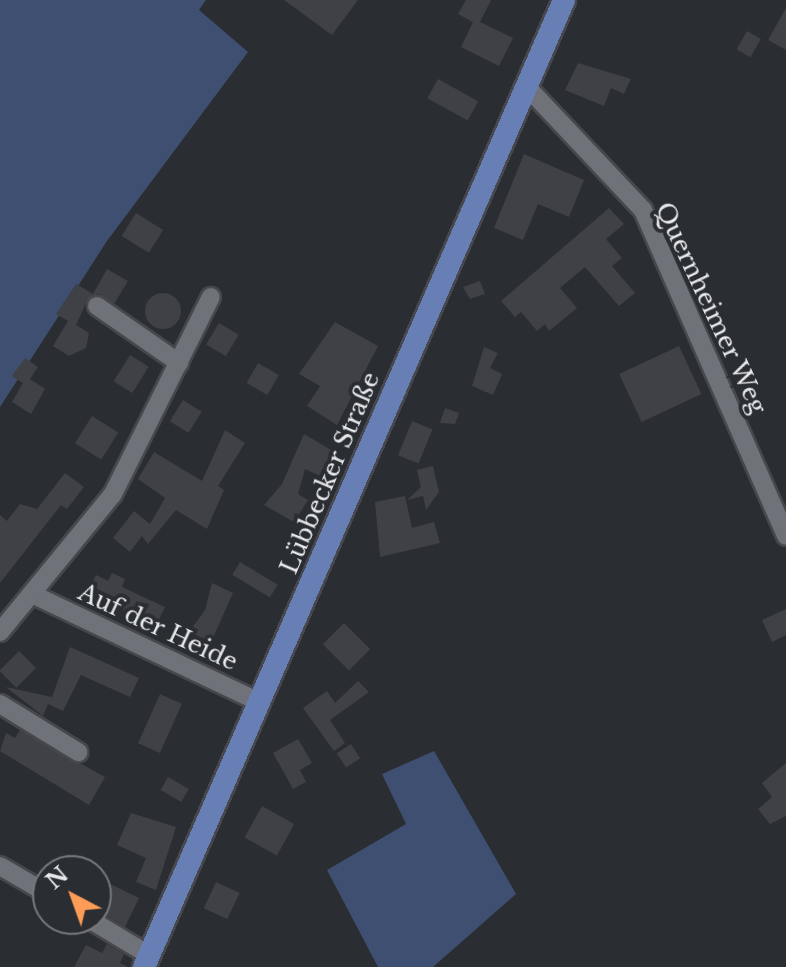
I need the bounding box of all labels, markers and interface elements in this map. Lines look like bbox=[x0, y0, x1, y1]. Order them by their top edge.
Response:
street label: Quernheimer Weg bbox=[649, 197, 773, 419]
street label: Lübbecker Straße bbox=[274, 368, 386, 578]
street label: Auf der Heide bbox=[74, 577, 242, 677]
north arrow bbox=[32, 855, 112, 935]
text: N bbox=[41, 861, 74, 895]

